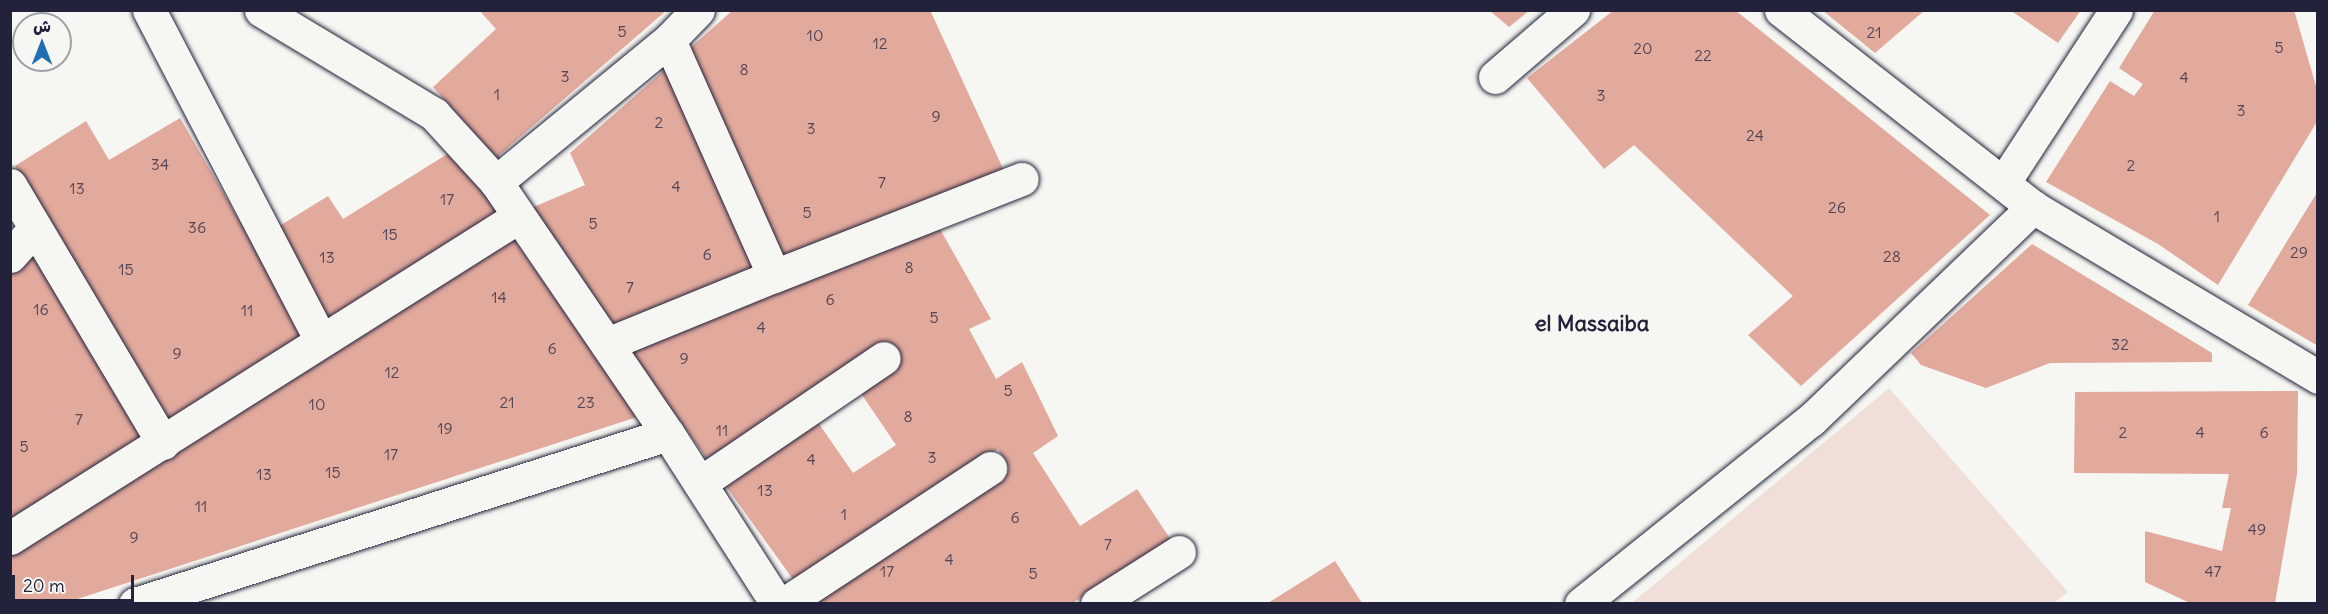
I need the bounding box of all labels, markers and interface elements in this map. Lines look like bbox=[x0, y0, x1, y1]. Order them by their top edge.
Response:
north arrow bbox=[12, 12, 72, 72]
text: ش bbox=[33, 16, 51, 36]
house number: 5 bbox=[617, 21, 627, 41]
house number: 21 bbox=[1866, 22, 1882, 42]
house number: 10 bbox=[807, 25, 823, 45]
house number: 12 bbox=[872, 33, 888, 53]
house number: 5 bbox=[2274, 37, 2284, 57]
house number: 20 bbox=[1633, 38, 1653, 58]
house number: 22 bbox=[1694, 45, 1712, 65]
house number: 8 bbox=[739, 59, 749, 79]
house number: 3 bbox=[560, 66, 570, 86]
house number: 4 bbox=[2179, 67, 2189, 87]
house number: 1 bbox=[494, 84, 500, 104]
house number: 3 bbox=[1596, 85, 1606, 105]
house number: 3 bbox=[2236, 100, 2246, 120]
house number: 9 bbox=[931, 106, 941, 126]
house number: 2 bbox=[655, 112, 663, 132]
house number: 3 bbox=[806, 118, 816, 138]
house number: 24 bbox=[1746, 125, 1764, 145]
house number: 34 bbox=[151, 154, 169, 174]
house number: 2 bbox=[2127, 155, 2135, 175]
house number: 7 bbox=[878, 172, 886, 192]
house number: 4 bbox=[671, 176, 681, 196]
house number: 13 bbox=[69, 178, 85, 198]
house number: 17 bbox=[440, 189, 454, 209]
house number: 26 bbox=[1828, 197, 1846, 217]
house number: 5 bbox=[802, 202, 812, 222]
house number: 1 bbox=[2214, 206, 2220, 226]
house number: 5 bbox=[588, 213, 598, 233]
house number: 36 bbox=[188, 217, 206, 237]
house number: 15 bbox=[382, 224, 398, 244]
house number: 29 bbox=[2290, 242, 2308, 262]
house number: 6 bbox=[702, 244, 712, 264]
house number: 28 bbox=[1883, 246, 1901, 266]
house number: 13 bbox=[319, 247, 335, 267]
house number: 8 bbox=[904, 257, 914, 277]
house number: 15 bbox=[118, 259, 134, 279]
house number: 7 bbox=[626, 277, 634, 297]
house number: 14 bbox=[491, 287, 507, 307]
house number: 6 bbox=[825, 289, 835, 309]
house number: 16 bbox=[33, 299, 49, 319]
house number: 11 bbox=[241, 300, 253, 320]
house number: 5 bbox=[929, 307, 939, 327]
district label: el Massaiba bbox=[1535, 311, 1649, 337]
house number: 4 bbox=[756, 317, 766, 337]
house number: 32 bbox=[2111, 334, 2129, 354]
house number: 6 bbox=[547, 338, 557, 358]
house number: 9 bbox=[172, 343, 182, 363]
house number: 9 bbox=[679, 348, 689, 368]
house number: 12 bbox=[384, 362, 400, 382]
house number: 5 bbox=[1003, 380, 1013, 400]
house number: 21 bbox=[499, 392, 515, 412]
house number: 23 bbox=[577, 392, 595, 412]
house number: 10 bbox=[309, 394, 325, 414]
house number: 8 bbox=[903, 406, 913, 426]
house number: 7 bbox=[75, 409, 83, 429]
house number: 19 bbox=[437, 418, 453, 438]
house number: 11 bbox=[716, 420, 728, 440]
house number: 2 bbox=[2119, 422, 2127, 442]
house number: 4 bbox=[2195, 422, 2205, 442]
house number: 6 bbox=[2259, 422, 2269, 442]
house number: 5 bbox=[19, 436, 29, 456]
house number: 17 bbox=[384, 444, 398, 464]
house number: 3 bbox=[927, 447, 937, 467]
house number: 4 bbox=[806, 449, 816, 469]
house number: 15 bbox=[325, 462, 341, 482]
house number: 13 bbox=[256, 464, 272, 484]
house number: 13 bbox=[757, 480, 773, 500]
house number: 11 bbox=[195, 496, 207, 516]
house number: 1 bbox=[841, 504, 847, 524]
house number: 6 bbox=[1010, 507, 1020, 527]
house number: 49 bbox=[2248, 519, 2266, 539]
house number: 9 bbox=[129, 527, 139, 547]
house number: 7 bbox=[1104, 534, 1112, 554]
house number: 4 bbox=[944, 549, 954, 569]
house number: 17 bbox=[880, 561, 894, 581]
house number: 47 bbox=[2205, 561, 2221, 581]
scale bar bbox=[15, 563, 136, 601]
house number: 5 bbox=[1028, 563, 1038, 583]
text: 20 m bbox=[23, 574, 65, 597]

